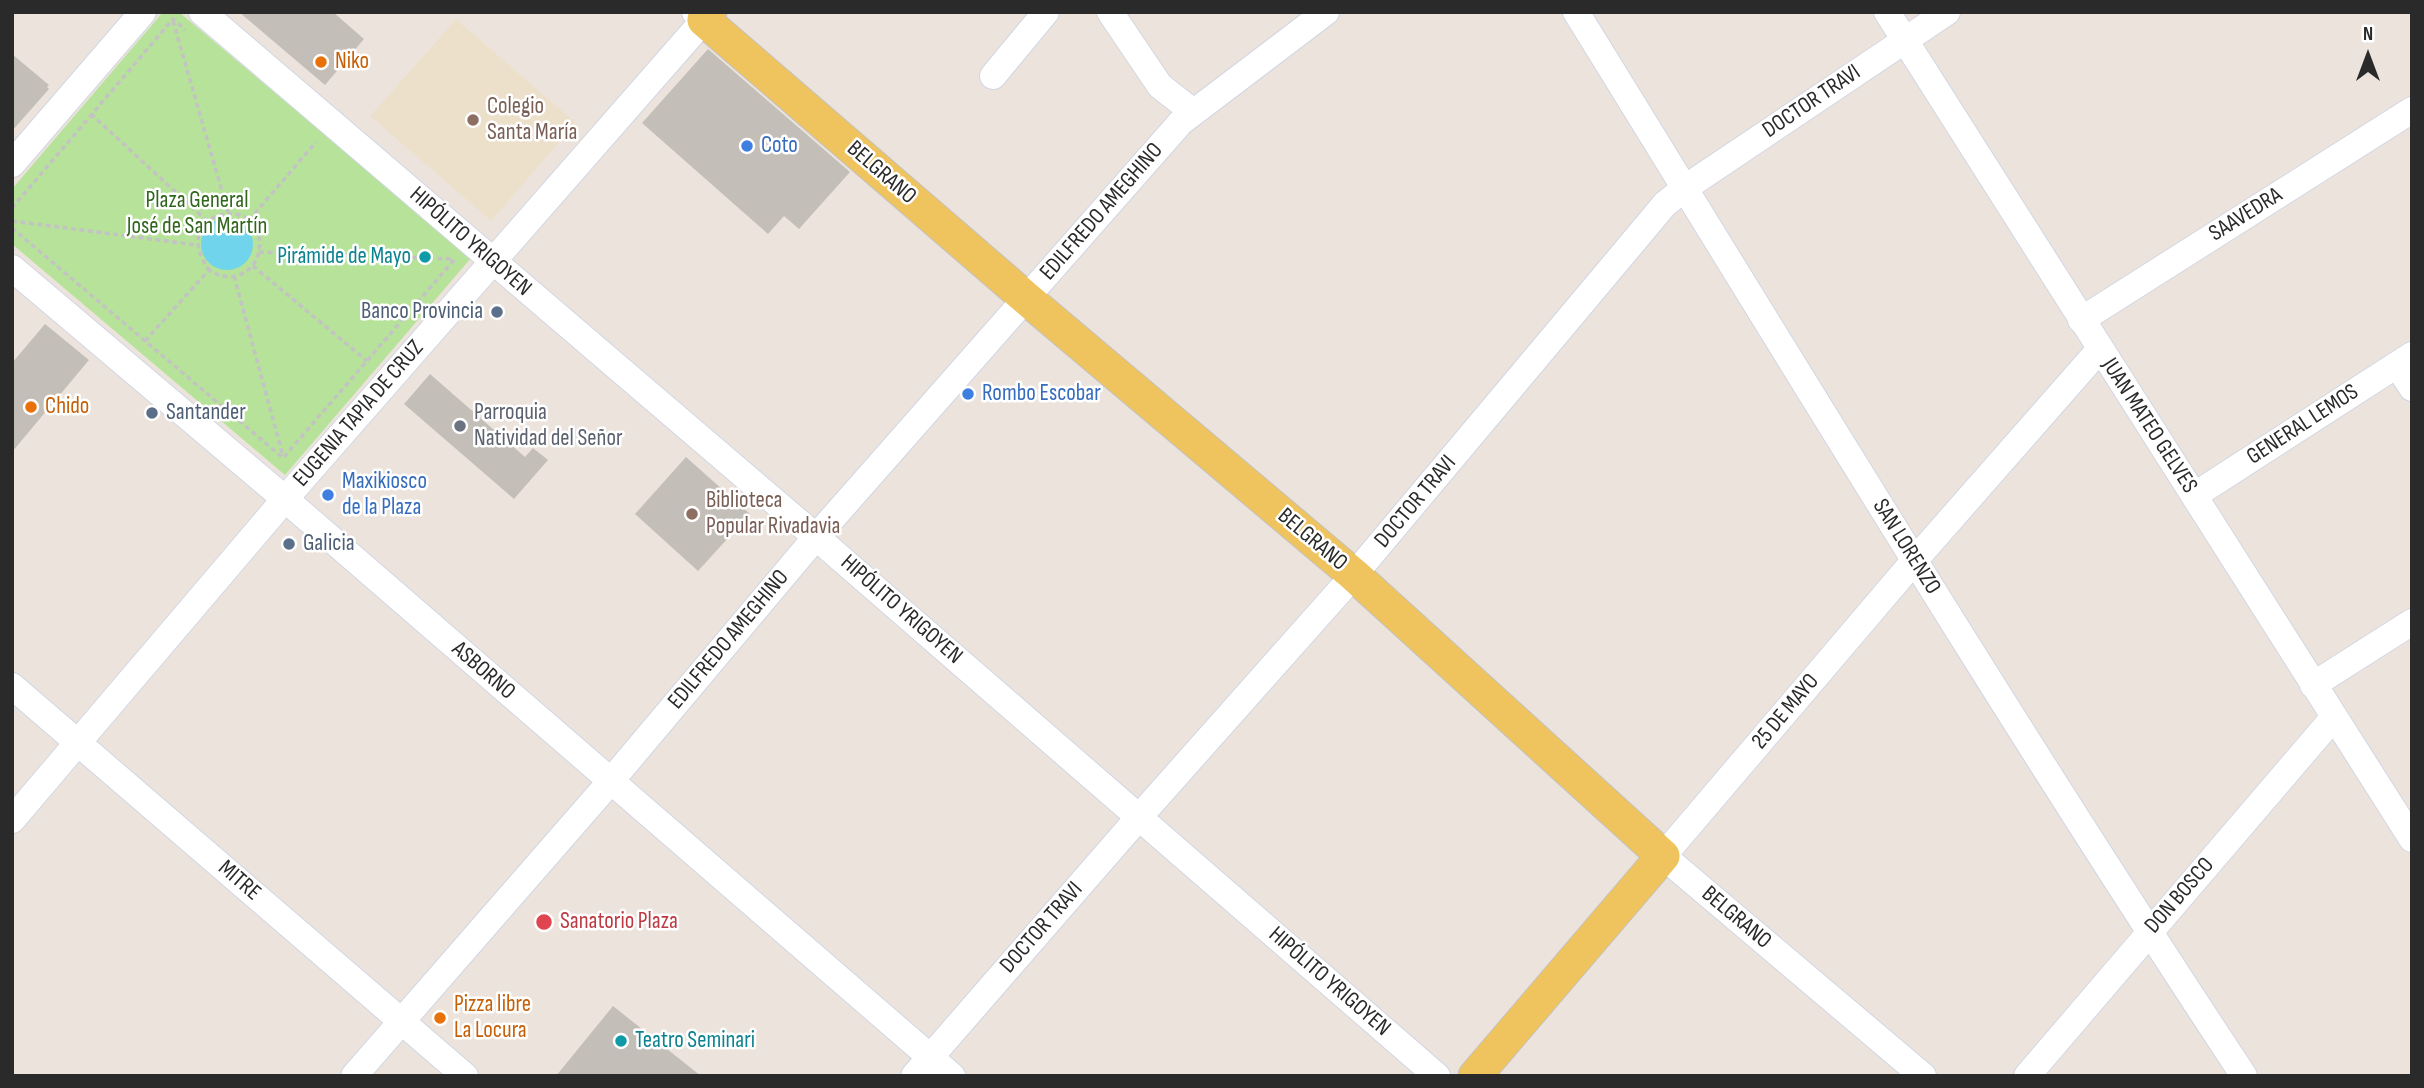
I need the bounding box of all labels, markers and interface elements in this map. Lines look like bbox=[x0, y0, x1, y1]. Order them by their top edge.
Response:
north arrow bbox=[2333, 21, 2403, 91]
text: N bbox=[2363, 23, 2373, 46]
place label: Niko bbox=[335, 48, 369, 76]
marker: Niko bbox=[313, 54, 329, 70]
street label: DOCTOR TRAVI bbox=[1758, 59, 1866, 145]
place label: Colegio Santa María bbox=[487, 93, 577, 147]
marker: Colegio Santa María bbox=[465, 112, 481, 128]
place label: Coto bbox=[761, 132, 798, 160]
street label: BELGRANO bbox=[841, 135, 921, 211]
marker: Coto bbox=[739, 138, 755, 154]
street label: EDILFREDO AMEGHINO bbox=[1035, 138, 1169, 286]
street label: HIPÓLITO YRIGOYEN bbox=[403, 182, 537, 302]
street label: SAAVEDRA bbox=[2204, 182, 2288, 248]
park label: Plaza General José de San Martín bbox=[127, 187, 267, 241]
place label: Pirámide de Mayo bbox=[277, 243, 411, 271]
marker: Pirámide de Mayo bbox=[417, 249, 433, 265]
place label: Banco Provincia bbox=[361, 298, 483, 326]
marker: Banco Provincia bbox=[489, 304, 505, 320]
street label: EUGENIA TAPIA DE CRUZ bbox=[288, 335, 430, 493]
street label: JUAN MATEO GELVES bbox=[2095, 353, 2203, 499]
street label: GENERAL LEMOS bbox=[2242, 379, 2364, 471]
place label: Rombo Escobar bbox=[982, 380, 1101, 408]
marker: Rombo Escobar bbox=[960, 386, 976, 402]
place label: Chido bbox=[45, 393, 89, 421]
marker: Chido bbox=[23, 399, 39, 415]
place label: Santander bbox=[166, 399, 246, 427]
place label: Parroquia Natividad del Señor bbox=[474, 399, 623, 453]
marker: Santander bbox=[144, 405, 160, 421]
marker: Parroquia Natividad del Señor bbox=[452, 418, 468, 434]
street label: DOCTOR TRAVI bbox=[1369, 450, 1463, 554]
place label: Maxikiosco de la Plaza bbox=[342, 468, 427, 522]
marker: Maxikiosco de la Plaza bbox=[320, 487, 336, 503]
place label: Biblioteca Popular Rivadavia bbox=[706, 487, 840, 541]
street label: SAN LORENZO bbox=[1866, 494, 1946, 600]
street label: BELGRANO bbox=[1271, 503, 1353, 577]
marker: Biblioteca Popular Rivadavia bbox=[684, 506, 700, 522]
place label: Galicia bbox=[303, 530, 355, 558]
marker: Galicia bbox=[281, 536, 297, 552]
street label: HIPÓLITO YRIGOYEN bbox=[834, 550, 968, 670]
street label: EDILFREDO AMEGHINO bbox=[663, 565, 795, 715]
street label: ASBORNO bbox=[446, 636, 520, 706]
street label: 25 DE MAYO bbox=[1747, 669, 1825, 755]
street label: DON BOSCO bbox=[2140, 852, 2220, 940]
street label: MITRE bbox=[212, 855, 266, 907]
street label: DOCTOR TRAVI bbox=[995, 877, 1089, 979]
street label: BELGRANO bbox=[1695, 881, 1777, 955]
place label: Sanatorio Plaza bbox=[560, 908, 678, 936]
marker: Sanatorio Plaza bbox=[534, 912, 554, 932]
street label: HIPÓLITO YRIGOYEN bbox=[1262, 922, 1396, 1042]
place label: Pizza libre La Locura bbox=[454, 991, 531, 1045]
marker: Pizza libre La Locura bbox=[432, 1010, 448, 1026]
place label: Teatro Seminari bbox=[635, 1027, 755, 1055]
marker: Teatro Seminari bbox=[613, 1033, 629, 1049]

